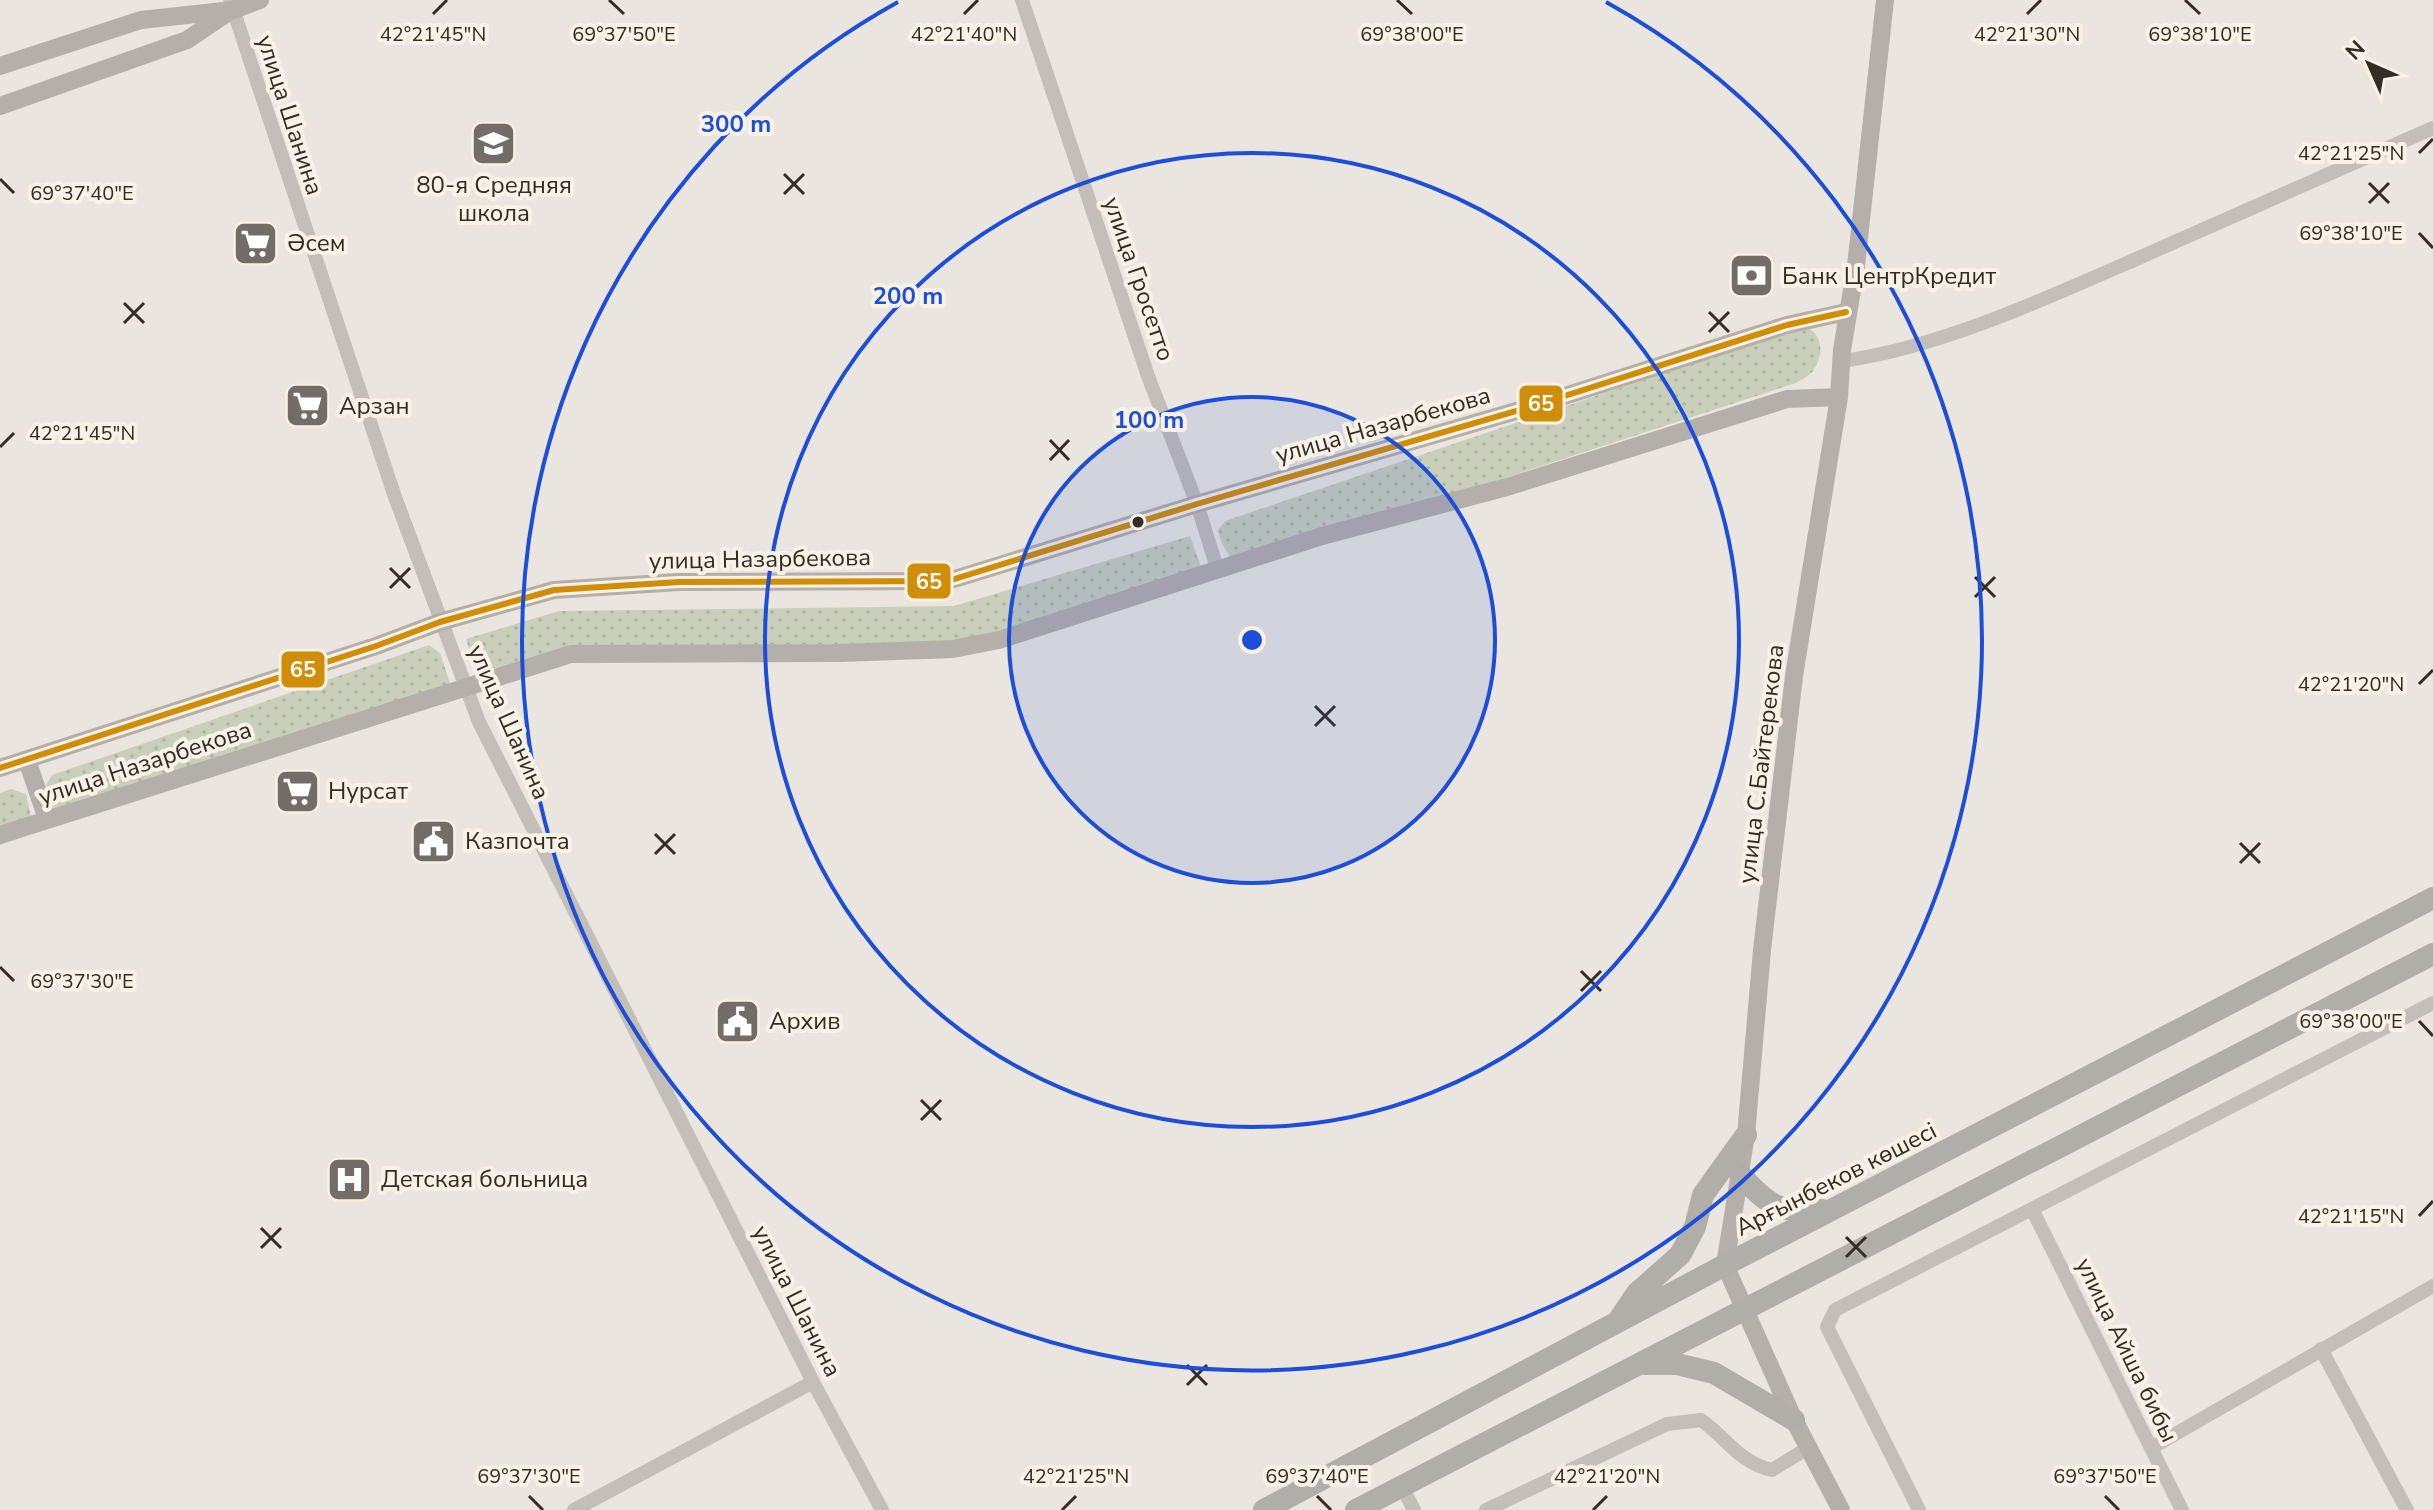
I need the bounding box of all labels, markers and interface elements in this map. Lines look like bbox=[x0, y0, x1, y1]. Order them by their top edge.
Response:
text: 42°21'45"N bbox=[380, 21, 486, 48]
text: 69°37'50"E bbox=[572, 21, 676, 48]
text: 42°21'40"N bbox=[911, 21, 1017, 48]
text: 69°38'00"E bbox=[1360, 21, 1464, 48]
text: 42°21'30"N bbox=[1974, 21, 2080, 48]
text: 69°38'10"E bbox=[2148, 21, 2252, 48]
north arrow bbox=[2329, 24, 2409, 104]
street label: улица Шанина bbox=[249, 31, 331, 199]
text: N bbox=[2339, 34, 2372, 67]
text: 300 m bbox=[701, 108, 771, 140]
school or university icon: 80-я Средняя школа bbox=[470, 119, 518, 167]
text: 42°21'25"N bbox=[2298, 140, 2404, 167]
place label: 80-я Средняя школа bbox=[416, 169, 572, 229]
text: 69°37'40"E bbox=[30, 180, 134, 207]
street label: улица Гросетто bbox=[1096, 193, 1182, 365]
supermarket icon: Əсем bbox=[232, 219, 280, 267]
text: 69°38'10"E bbox=[2299, 220, 2403, 247]
place label: Əсем bbox=[287, 227, 346, 259]
bank icon: Банк ЦентрКредит bbox=[1727, 252, 1775, 300]
place label: Банк ЦентрКредит bbox=[1782, 260, 1996, 292]
text: 200 m bbox=[873, 280, 943, 312]
street label: улица Назарбекова bbox=[1272, 379, 1494, 471]
supermarket icon: Арзан bbox=[284, 382, 332, 430]
line badge: 65 bbox=[1518, 384, 1564, 423]
text: 65 bbox=[1528, 389, 1554, 419]
place label: Арзан bbox=[339, 390, 410, 422]
text: 100 m bbox=[1114, 404, 1184, 436]
text: 42°21'45"N bbox=[29, 420, 135, 447]
unlabelled marker bbox=[1130, 514, 1146, 530]
street label: улица Назарбекова bbox=[649, 541, 871, 577]
line badge: 65 bbox=[906, 562, 952, 600]
text: 65 bbox=[916, 567, 942, 597]
centre of rings bbox=[1238, 626, 1266, 654]
street label: улица Шанина bbox=[461, 639, 557, 805]
street label: улица С.Байтерекова bbox=[1730, 642, 1792, 886]
line badge: 65 bbox=[280, 650, 326, 689]
text: 65 bbox=[290, 655, 316, 685]
text: 42°21'20"N bbox=[2298, 671, 2404, 698]
street label: улица Назарбекова bbox=[34, 713, 256, 813]
supermarket icon: Нурсат bbox=[273, 767, 321, 815]
place label: Нурсат bbox=[328, 775, 408, 807]
public building icon: Казпочта bbox=[410, 817, 458, 865]
place label: Казпочта bbox=[465, 825, 570, 857]
text: 69°37'30"E bbox=[30, 968, 134, 995]
public building icon: Архив bbox=[714, 997, 762, 1045]
place label: Архив bbox=[769, 1005, 840, 1037]
text: 69°38'00"E bbox=[2299, 1008, 2403, 1035]
street label: Арғынбеков көшесі bbox=[1730, 1114, 1942, 1244]
hospital icon: Детская больница bbox=[326, 1155, 374, 1203]
place label: Детская больница bbox=[381, 1163, 588, 1195]
text: 42°21'15"N bbox=[2298, 1203, 2404, 1230]
street label: улица Шанина bbox=[745, 1220, 849, 1382]
street label: улица Айша бибы bbox=[2068, 1252, 2186, 1448]
text: 69°37'30"E bbox=[477, 1463, 581, 1490]
text: 42°21'25"N bbox=[1023, 1463, 1129, 1490]
text: 69°37'40"E bbox=[1265, 1463, 1369, 1490]
text: 42°21'20"N bbox=[1554, 1463, 1660, 1490]
text: 69°37'50"E bbox=[2053, 1463, 2157, 1490]

